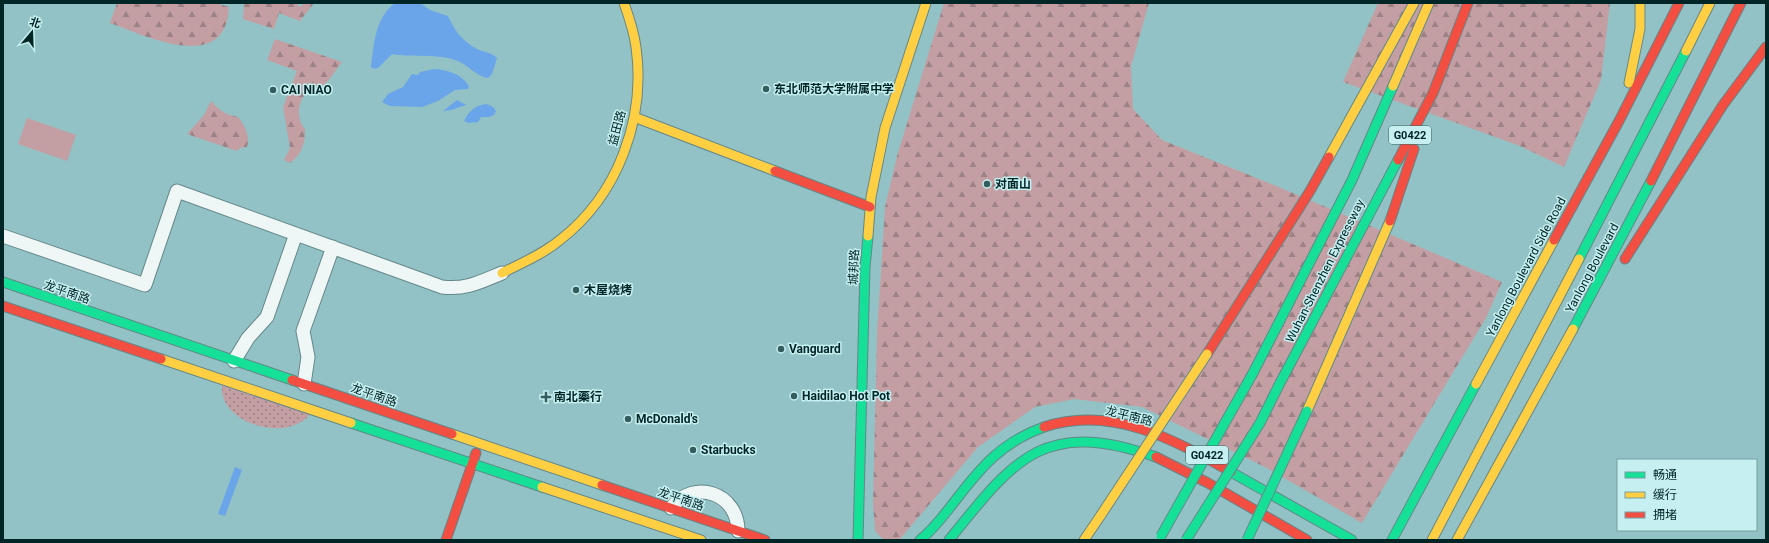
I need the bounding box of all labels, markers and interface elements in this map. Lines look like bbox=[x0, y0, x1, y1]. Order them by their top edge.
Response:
north arrow bbox=[12, 12, 52, 52]
text: 北 bbox=[28, 15, 42, 31]
place label: 东北师范大学附属中学 bbox=[774, 82, 894, 96]
place label: CAI NIAO bbox=[281, 83, 332, 97]
marker: 东北师范大学附属中学 bbox=[761, 84, 771, 94]
marker: CAI NIAO bbox=[268, 85, 278, 95]
street label: 益田路 bbox=[606, 109, 628, 147]
road number: G0422 bbox=[1389, 126, 1431, 144]
place label: 对面山 bbox=[995, 177, 1031, 191]
marker: 对面山 bbox=[982, 179, 992, 189]
street label: Yanlong Boulevard Side Road bbox=[1483, 195, 1569, 339]
street label: Wuhan-Shenzhen Expressway bbox=[1283, 197, 1367, 345]
street label: Yanlong Boulevard bbox=[1563, 221, 1621, 315]
street label: 城邦路 bbox=[846, 249, 862, 285]
street label: 龙平南路 bbox=[42, 278, 92, 306]
place label: 木屋烧烤 bbox=[584, 283, 632, 297]
marker: 木屋烧烤 bbox=[571, 285, 581, 295]
place label: Vanguard bbox=[789, 342, 841, 356]
marker: Vanguard bbox=[776, 344, 786, 354]
street label: 龙平南路 bbox=[349, 381, 399, 409]
place label: Haidilao Hot Pot bbox=[802, 389, 890, 403]
place label: 南北藥行 bbox=[554, 390, 602, 404]
marker: Haidilao Hot Pot bbox=[789, 391, 799, 401]
marker: 南北藥行 bbox=[541, 392, 551, 402]
street label: 龙平南路 bbox=[1104, 403, 1154, 429]
place label: McDonald's bbox=[636, 412, 698, 426]
marker: McDonald's bbox=[623, 414, 633, 424]
place label: Starbucks bbox=[701, 443, 756, 457]
marker: Starbucks bbox=[688, 445, 698, 455]
road number: G0422 bbox=[1186, 446, 1228, 464]
legend bbox=[1617, 459, 1757, 531]
text: 畅通 bbox=[1653, 468, 1677, 482]
street label: 龙平南路 bbox=[656, 485, 706, 513]
text: 缓行 bbox=[1653, 488, 1677, 502]
text: 拥堵 bbox=[1653, 508, 1677, 522]

